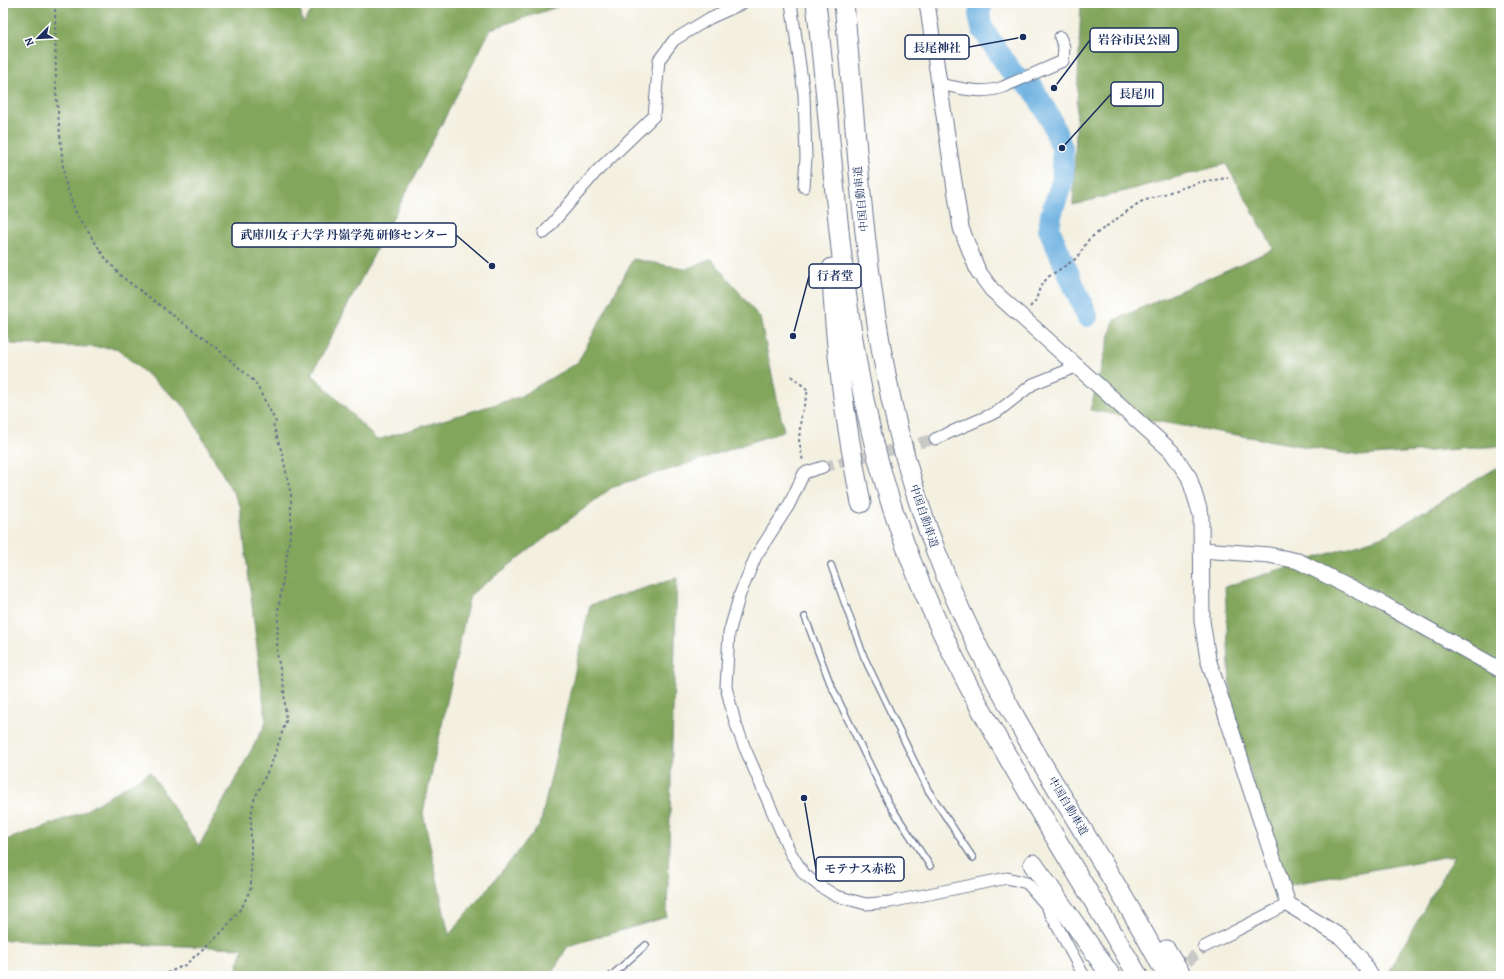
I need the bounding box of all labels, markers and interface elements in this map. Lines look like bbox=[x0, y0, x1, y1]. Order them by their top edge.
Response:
north arrow bbox=[18, 18, 58, 58]
callout: 岩谷市民公園 bbox=[1090, 28, 1178, 52]
text: 岩谷市民公園 bbox=[1098, 32, 1170, 48]
text: N bbox=[21, 35, 38, 49]
callout: 長尾神社 bbox=[905, 35, 969, 59]
text: 長尾神社 bbox=[913, 40, 961, 56]
callout: 長尾川 bbox=[1111, 82, 1163, 106]
text: 長尾川 bbox=[1119, 86, 1155, 102]
street label: 中国自動車道 bbox=[850, 165, 872, 233]
callout: 武庫川女子大学 丹嶺学苑 研修センター bbox=[232, 223, 456, 247]
text: 武庫川女子大学 丹嶺学苑 研修センター bbox=[240, 227, 448, 243]
callout: 行者堂 bbox=[809, 264, 861, 288]
text: 行者堂 bbox=[817, 268, 853, 284]
street label: 中国自動車道 bbox=[906, 482, 942, 550]
street label: 中国自動車道 bbox=[1045, 774, 1091, 838]
callout: モテナス赤松 bbox=[816, 857, 904, 881]
text: モテナス赤松 bbox=[824, 861, 896, 877]

